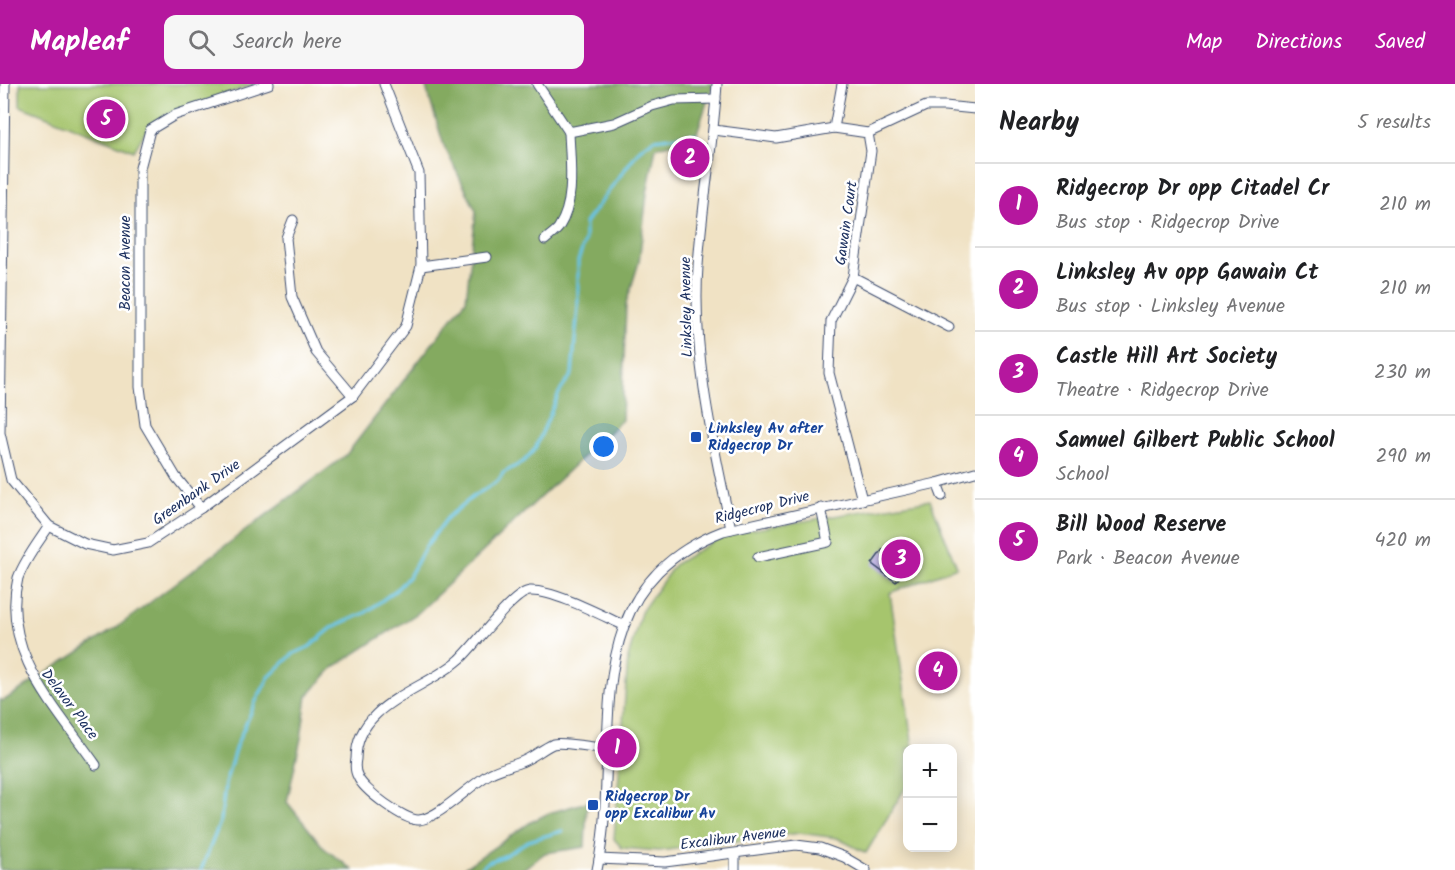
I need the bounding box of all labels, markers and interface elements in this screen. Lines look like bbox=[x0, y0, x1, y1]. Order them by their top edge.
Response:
search box bbox=[164, 15, 584, 69]
text: Mapleaf bbox=[30, 20, 128, 65]
text: Search here bbox=[233, 25, 342, 60]
icon: search bbox=[185, 26, 218, 59]
text: Map bbox=[1186, 26, 1222, 59]
text: Directions bbox=[1255, 26, 1342, 59]
text: Saved bbox=[1375, 26, 1425, 59]
pin: 5 bbox=[86, 96, 126, 141]
text: Nearby bbox=[999, 102, 1079, 144]
text: 5 results bbox=[1357, 107, 1431, 139]
pin: 2 bbox=[670, 136, 710, 181]
text: Ridgecrop Dr opp Citadel Cr bbox=[1056, 172, 1329, 207]
street label: Gawain Court bbox=[829, 179, 865, 267]
text: 1 bbox=[1015, 189, 1022, 221]
text: 210 m bbox=[1379, 189, 1431, 221]
text: Bus stop · Ridgecrop Drive bbox=[1056, 207, 1279, 239]
street label: Beacon Avenue bbox=[114, 215, 138, 310]
street label: Linksley Avenue bbox=[674, 256, 700, 358]
text: Linksley Av opp Gawain Ct bbox=[1056, 256, 1318, 291]
text: 2 bbox=[1013, 273, 1024, 305]
text: 210 m bbox=[1379, 273, 1431, 305]
text: Bus stop · Linksley Avenue bbox=[1056, 291, 1285, 323]
text: Castle Hill Art Society bbox=[1056, 340, 1277, 375]
text: 3 bbox=[1013, 357, 1024, 389]
text: 230 m bbox=[1374, 357, 1431, 389]
text: Theatre · Ridgecrop Drive bbox=[1056, 375, 1269, 407]
place label: Linksley Av after Ridgecrop Dr bbox=[708, 417, 824, 458]
text: Samuel Gilbert Public School bbox=[1056, 424, 1335, 459]
marker: Linksley Av after Ridgecrop Dr bbox=[689, 430, 703, 444]
your location bbox=[589, 432, 618, 461]
text: 4 bbox=[1013, 441, 1024, 473]
text: 290 m bbox=[1376, 441, 1431, 473]
street label: Greenbank Drive bbox=[148, 453, 246, 532]
text: School bbox=[1056, 459, 1109, 491]
street label: Ridgecrop Drive bbox=[712, 485, 812, 531]
text: Bill Wood Reserve bbox=[1056, 508, 1226, 543]
text: 5 bbox=[1013, 525, 1024, 557]
text: 420 m bbox=[1374, 525, 1431, 557]
pin: 3 bbox=[882, 536, 920, 582]
text: Park · Beacon Avenue bbox=[1056, 543, 1240, 575]
pin: 4 bbox=[918, 648, 958, 694]
street label: Delavor Place bbox=[34, 664, 104, 745]
pin: 1 bbox=[598, 726, 636, 770]
map controls bbox=[903, 744, 957, 852]
button: + bbox=[903, 744, 957, 798]
place label: Ridgecrop Dr opp Excalibur Av bbox=[605, 785, 715, 826]
marker: Ridgecrop Dr opp Excalibur Av bbox=[586, 798, 600, 812]
button: − bbox=[903, 798, 957, 852]
street label: Excalibur Avenue bbox=[679, 821, 788, 857]

